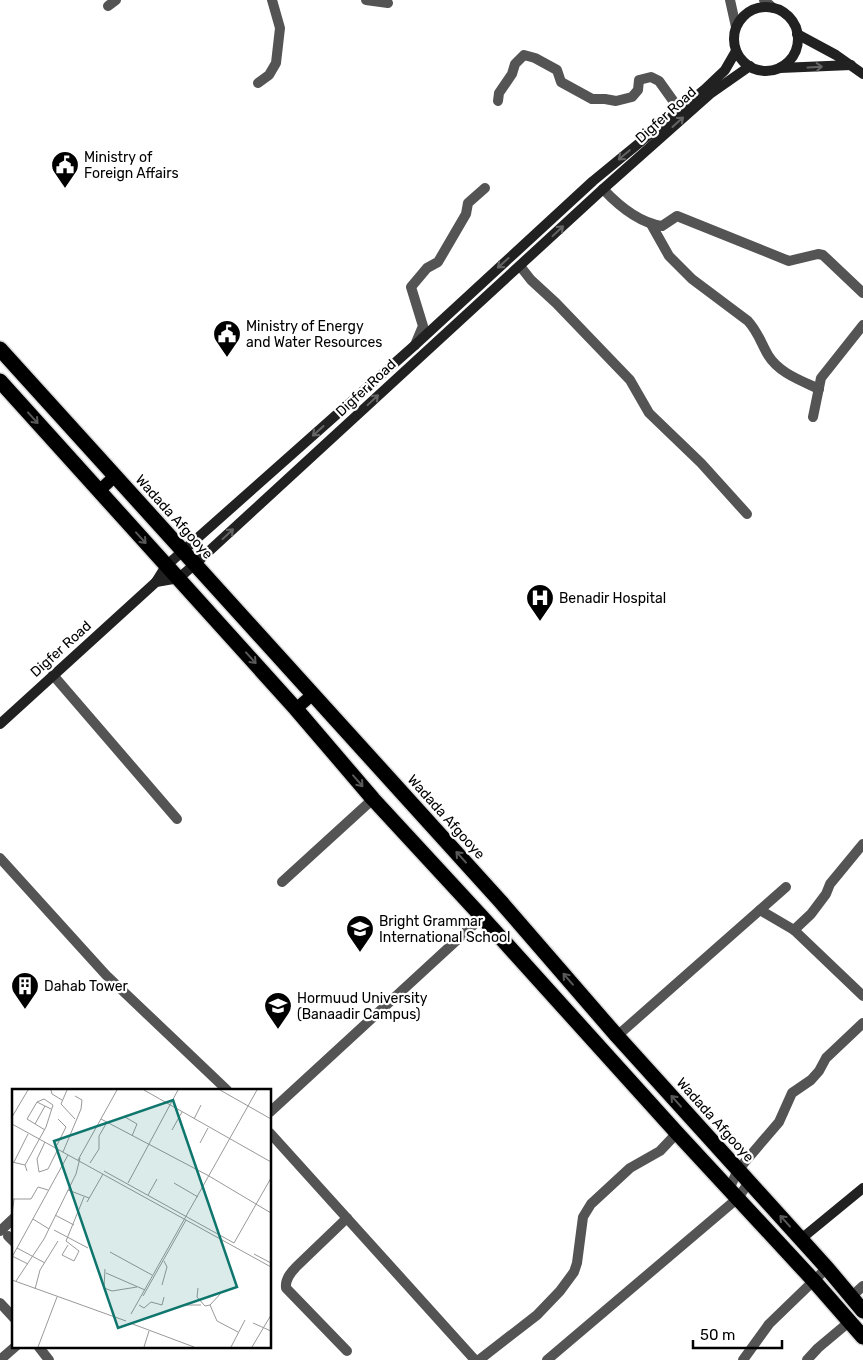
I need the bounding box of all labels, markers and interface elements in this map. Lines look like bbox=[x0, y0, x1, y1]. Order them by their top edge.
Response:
one-way arrow bbox=[807, 62, 823, 71]
street label: Digfer Road bbox=[632, 83, 700, 147]
one-way arrow bbox=[672, 117, 685, 128]
place label: Ministry of Foreign Affairs bbox=[84, 149, 179, 182]
one-way arrow bbox=[618, 149, 631, 161]
public building icon: Ministry of Foreign Affairs bbox=[50, 150, 80, 189]
one-way arrow bbox=[551, 225, 564, 237]
one-way arrow bbox=[496, 257, 509, 269]
place label: Ministry of Energy and Water Resources bbox=[246, 318, 382, 351]
public building icon: Ministry of Energy and Water Resources bbox=[212, 319, 242, 358]
street label: Digfer Road bbox=[332, 356, 400, 420]
one-way arrow bbox=[367, 394, 380, 406]
one-way arrow bbox=[27, 411, 39, 424]
one-way arrow bbox=[312, 425, 325, 436]
street label: Wadada Afgooye bbox=[132, 471, 216, 563]
one-way arrow bbox=[221, 528, 234, 539]
one-way arrow bbox=[136, 532, 147, 545]
hospital icon: Benadir Hospital bbox=[525, 583, 555, 622]
place label: Benadir Hospital bbox=[559, 590, 666, 607]
street label: Digfer Road bbox=[27, 617, 95, 681]
one-way arrow bbox=[245, 652, 257, 665]
street label: Wadada Afgooye bbox=[404, 771, 488, 863]
one-way arrow bbox=[352, 774, 363, 787]
one-way arrow bbox=[455, 851, 467, 864]
place label: Bright Grammar International School bbox=[379, 913, 510, 946]
school or university icon: Bright Grammar International School bbox=[345, 914, 375, 953]
building icon: Dahab Tower bbox=[10, 971, 40, 1010]
one-way arrow bbox=[563, 973, 574, 986]
place label: Dahab Tower bbox=[44, 978, 129, 995]
place label: Hormuud University (Banaadir Campus) bbox=[297, 990, 428, 1023]
school or university icon: Hormuud University (Banaadir Campus) bbox=[263, 991, 293, 1030]
street label: Wadada Afgooye bbox=[673, 1074, 757, 1166]
inset map bbox=[12, 1089, 271, 1348]
one-way arrow bbox=[670, 1094, 682, 1107]
one-way arrow bbox=[779, 1215, 791, 1228]
scale bar bbox=[693, 1318, 782, 1350]
text: 50 m bbox=[700, 1326, 735, 1344]

